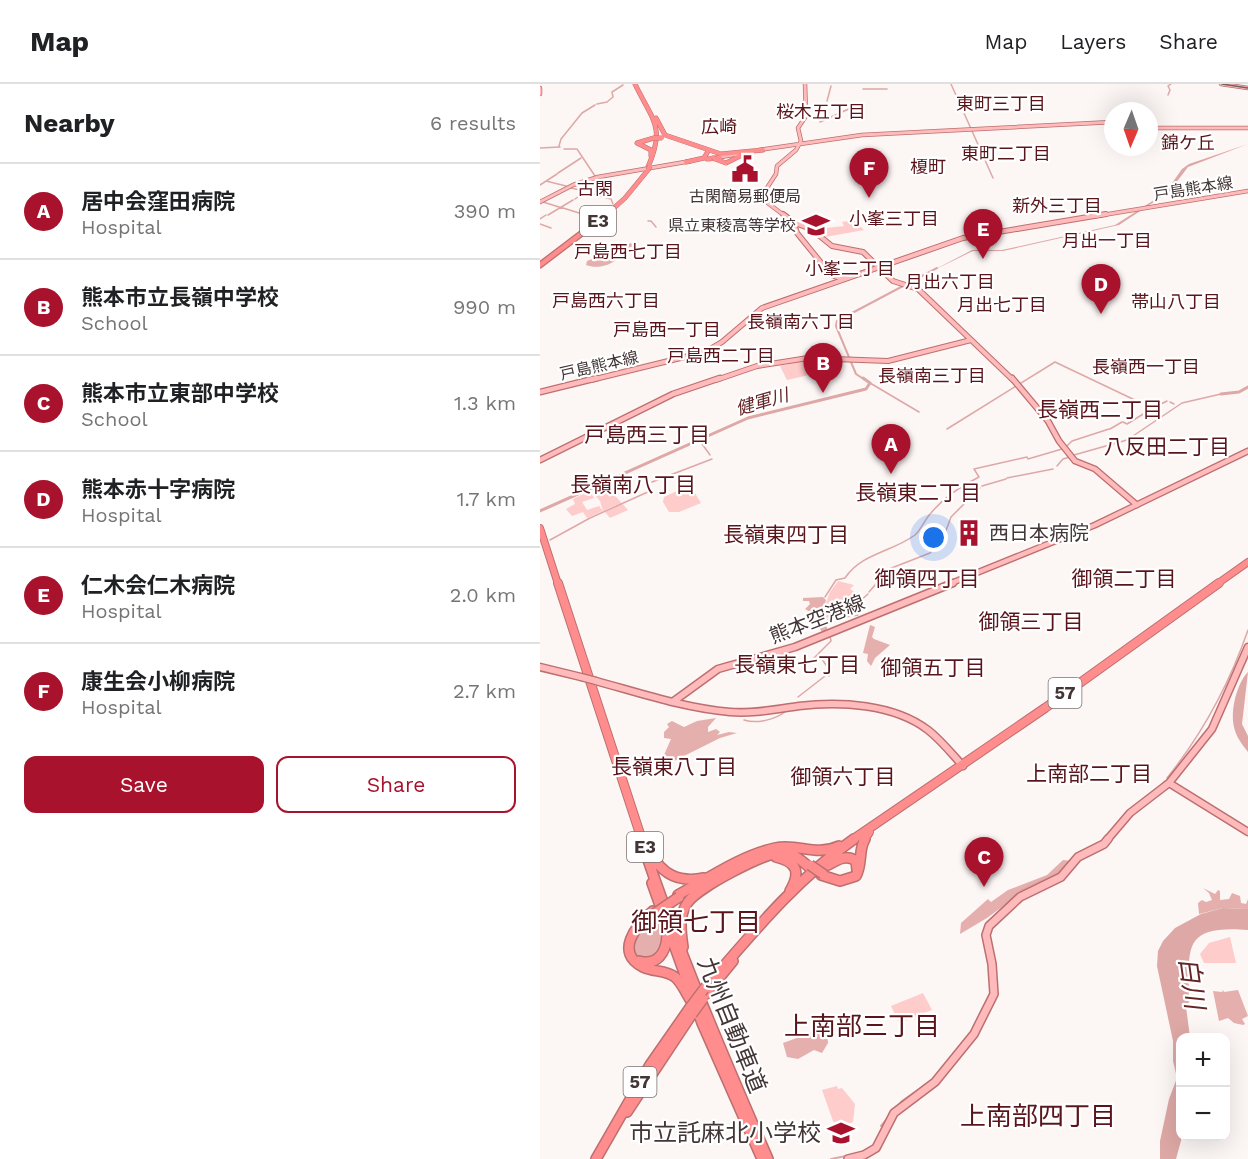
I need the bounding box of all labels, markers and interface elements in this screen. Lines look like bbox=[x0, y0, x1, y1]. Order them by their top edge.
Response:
text: Map bbox=[30, 25, 89, 58]
text: Map bbox=[984, 29, 1027, 54]
text: Layers bbox=[1060, 29, 1126, 54]
text: Share bbox=[1159, 29, 1218, 54]
district label: 東町三丁目 bbox=[956, 93, 1046, 114]
district label: 桜木五丁目 bbox=[776, 101, 866, 122]
north arrow bbox=[1104, 102, 1158, 156]
text: Nearby bbox=[24, 108, 115, 138]
text: 6 results bbox=[430, 111, 516, 135]
district label: 広崎 bbox=[701, 116, 737, 137]
district label: 錦ケ丘 bbox=[1161, 132, 1215, 153]
district label: 東町二丁目 bbox=[961, 143, 1051, 164]
pin: F bbox=[850, 148, 888, 198]
public building icon: 古閑簡易郵便局 bbox=[730, 154, 760, 184]
district label: 榎町 bbox=[910, 156, 946, 177]
street label: 戸島熊本線 bbox=[1152, 173, 1234, 204]
district label: 古閑 bbox=[577, 178, 613, 199]
place label: 古閑簡易郵便局 bbox=[689, 187, 801, 206]
text: 居中会窪田病院 bbox=[81, 189, 235, 214]
district label: 新外三丁目 bbox=[1012, 195, 1102, 216]
text: A bbox=[37, 199, 50, 223]
text: 390 m bbox=[454, 199, 516, 223]
road number: E3 bbox=[580, 206, 616, 236]
district label: 小峯三丁目 bbox=[849, 208, 939, 229]
school or university icon: 県立東稜高等学校 bbox=[801, 210, 831, 240]
pin: E bbox=[964, 210, 1002, 259]
text: Hospital bbox=[81, 215, 162, 239]
place label: 県立東稜高等学校 bbox=[668, 216, 796, 235]
district label: 月出一丁目 bbox=[1062, 230, 1152, 251]
district label: 戸島西七丁目 bbox=[574, 241, 682, 262]
district label: 小峯二丁目 bbox=[805, 258, 895, 279]
pin: D bbox=[1082, 264, 1120, 314]
district label: 月出六丁目 bbox=[905, 271, 995, 292]
text: 熊本市立長嶺中学校 bbox=[81, 285, 279, 310]
district label: 戸島西六丁目 bbox=[552, 290, 660, 311]
district label: 帯山八丁目 bbox=[1131, 291, 1221, 312]
district label: 月出七丁目 bbox=[957, 294, 1047, 315]
text: B bbox=[37, 295, 50, 319]
text: 990 m bbox=[453, 295, 516, 319]
text: School bbox=[81, 311, 148, 335]
district label: 長嶺南六丁目 bbox=[747, 311, 855, 332]
district label: 戸島西一丁目 bbox=[613, 319, 721, 340]
pin: B bbox=[804, 344, 842, 393]
district label: 戸島西二丁目 bbox=[667, 345, 775, 366]
street label: 戸島熊本線 bbox=[558, 347, 640, 384]
district label: 長嶺西一丁目 bbox=[1092, 356, 1200, 377]
district label: 長嶺南三丁目 bbox=[878, 365, 986, 386]
text: 熊本市立東部中学校 bbox=[81, 381, 279, 406]
water label: 健軍川 bbox=[733, 383, 793, 419]
text: C bbox=[37, 391, 50, 415]
text: 1.3 km bbox=[454, 391, 516, 415]
district label: 長嶺西二丁目 bbox=[1037, 397, 1163, 422]
text: School bbox=[81, 407, 148, 431]
district label: 戸島西三丁目 bbox=[584, 422, 710, 447]
pin: A bbox=[872, 424, 910, 474]
district label: 八反田二丁目 bbox=[1104, 434, 1230, 459]
district label: 長嶺南八丁目 bbox=[570, 472, 696, 497]
text: 熊本赤十字病院 bbox=[81, 477, 235, 502]
district label: 長嶺東二丁目 bbox=[855, 480, 981, 505]
text: D bbox=[36, 487, 51, 511]
text: 1.7 km bbox=[457, 487, 516, 511]
text: Hospital bbox=[81, 503, 162, 527]
building icon: 西日本病院 bbox=[954, 518, 984, 548]
place label: 西日本病院 bbox=[989, 521, 1089, 545]
district label: 長嶺東四丁目 bbox=[723, 522, 849, 547]
your location bbox=[919, 523, 948, 552]
district label: 御領四丁目 bbox=[875, 566, 980, 591]
district label: 御領二丁目 bbox=[1072, 566, 1177, 591]
text: 仁木会仁木病院 bbox=[81, 573, 235, 598]
text: E bbox=[37, 583, 50, 607]
text: 2.0 km bbox=[450, 583, 516, 607]
street label: 熊本空港線 bbox=[766, 590, 868, 648]
text: Hospital bbox=[81, 599, 162, 623]
district label: 御領三丁目 bbox=[979, 609, 1084, 634]
district label: 長嶺東七丁目 bbox=[734, 652, 860, 677]
district label: 御領五丁目 bbox=[881, 655, 986, 680]
text: 康生会小柳病院 bbox=[81, 669, 235, 694]
road number: 57 bbox=[1048, 678, 1082, 708]
text: F bbox=[37, 679, 50, 703]
text: 2.7 km bbox=[453, 679, 516, 703]
text: Hospital bbox=[81, 695, 162, 719]
district label: 長嶺東八丁目 bbox=[611, 754, 737, 779]
button: Save bbox=[24, 756, 264, 813]
button: Share bbox=[276, 756, 516, 813]
district label: 上南部二丁目 bbox=[1026, 761, 1152, 786]
district label: 御領六丁目 bbox=[791, 764, 896, 789]
road number: E3 bbox=[627, 832, 663, 862]
pin: C bbox=[964, 838, 1004, 887]
district label: 御領七丁目 bbox=[631, 907, 761, 937]
street label: 九州自動車道 bbox=[692, 953, 772, 1097]
water label: 白川 bbox=[1174, 955, 1211, 1014]
district label: 上南部三丁目 bbox=[784, 1011, 940, 1041]
map controls bbox=[1176, 1033, 1230, 1141]
button: + bbox=[1176, 1033, 1230, 1087]
road number: 57 bbox=[624, 1067, 656, 1097]
button: − bbox=[1176, 1087, 1230, 1141]
district label: 上南部四丁目 bbox=[960, 1101, 1116, 1131]
school or university icon: 市立託麻北小学校 bbox=[826, 1118, 856, 1148]
place label: 市立託麻北小学校 bbox=[629, 1119, 821, 1147]

